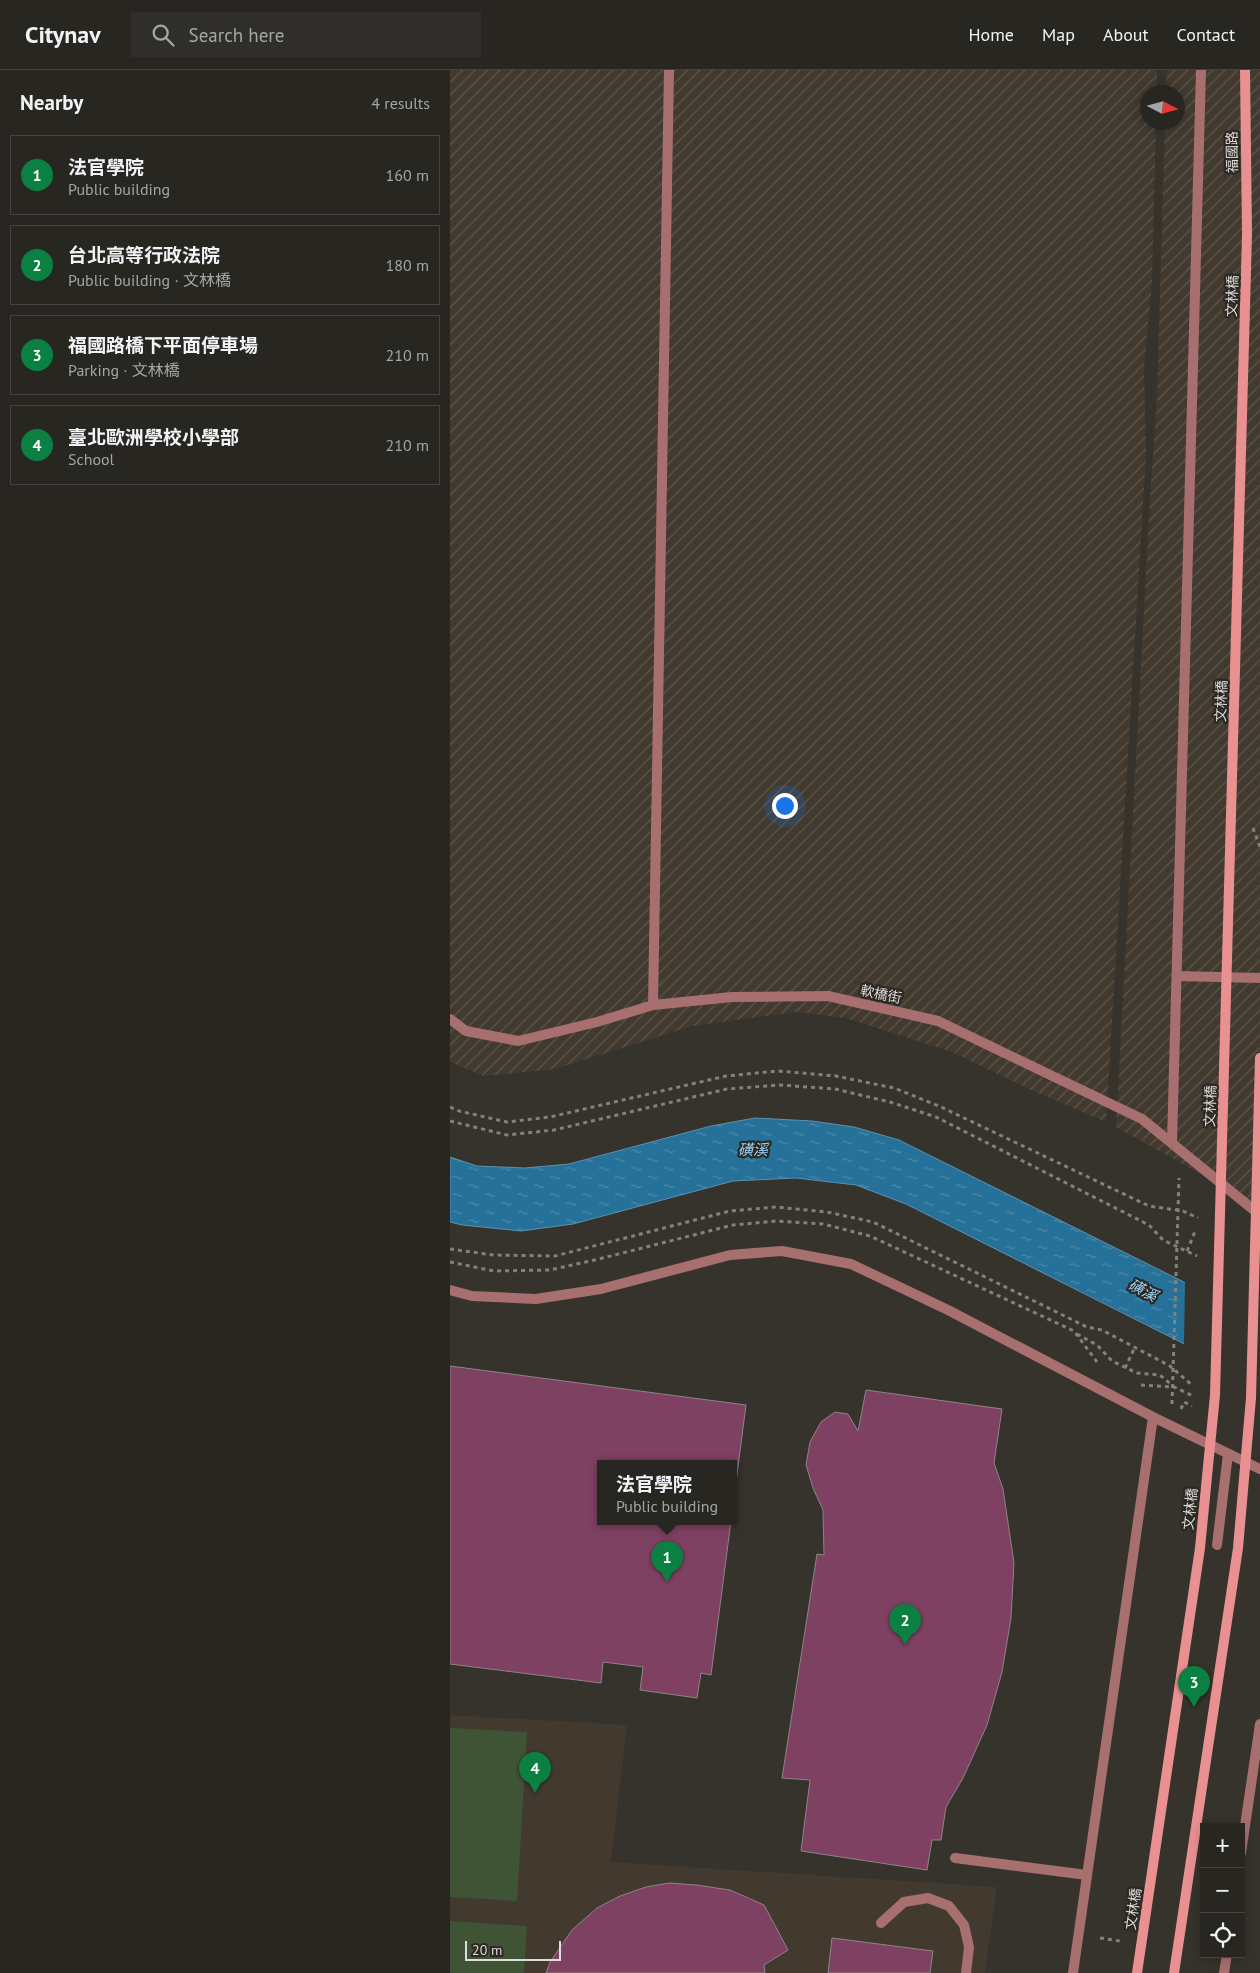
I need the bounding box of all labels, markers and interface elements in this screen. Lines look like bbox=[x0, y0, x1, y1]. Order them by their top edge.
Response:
search box bbox=[131, 12, 481, 57]
text: Citynav bbox=[25, 19, 101, 50]
icon: search bbox=[149, 21, 177, 49]
text: Search here bbox=[189, 23, 284, 47]
text: Home bbox=[968, 23, 1014, 46]
text: Map bbox=[1042, 23, 1075, 46]
text: About bbox=[1103, 23, 1149, 46]
text: Contact bbox=[1177, 23, 1235, 46]
north arrow bbox=[1140, 85, 1185, 130]
text: Nearby bbox=[20, 89, 83, 116]
text: 4 results bbox=[371, 93, 430, 113]
street label: 福國路 bbox=[1223, 131, 1241, 173]
text: 法官學院 bbox=[68, 155, 144, 179]
text: 1 bbox=[32, 165, 42, 185]
text: 160 m bbox=[386, 165, 429, 185]
text: Public building bbox=[68, 179, 170, 199]
text: 台北高等行政法院 bbox=[68, 243, 220, 267]
text: 2 bbox=[32, 255, 42, 275]
text: 180 m bbox=[386, 255, 429, 275]
text: Public building · 文林橋 bbox=[68, 270, 231, 290]
street label: 文林橋 bbox=[1222, 275, 1242, 317]
text: 福國路橋下平面停車場 bbox=[68, 333, 258, 357]
text: 3 bbox=[32, 345, 42, 365]
text: 210 m bbox=[386, 345, 429, 365]
text: Parking · 文林橋 bbox=[68, 360, 180, 380]
text: 臺北歐洲學校小學部 bbox=[68, 425, 239, 449]
text: 4 bbox=[32, 435, 42, 455]
text: 210 m bbox=[386, 435, 429, 455]
text: School bbox=[68, 449, 114, 469]
street label: 文林橋 bbox=[1211, 680, 1231, 722]
your location bbox=[772, 793, 798, 819]
street label: 軟橋街 bbox=[859, 981, 903, 1007]
street label: 文林橋 bbox=[1200, 1085, 1220, 1127]
water label: 磺溪 bbox=[738, 1140, 770, 1159]
water label: 磺溪 bbox=[1125, 1275, 1162, 1306]
popup bbox=[597, 1460, 737, 1525]
text: 法官學院 bbox=[616, 1472, 692, 1496]
street label: 文林橋 bbox=[1179, 1487, 1201, 1531]
text: Public building bbox=[616, 1496, 718, 1516]
pin: 1 bbox=[651, 1541, 683, 1582]
pin: 2 bbox=[889, 1604, 921, 1645]
pin: 3 bbox=[1178, 1666, 1210, 1707]
pin: 4 bbox=[519, 1752, 551, 1793]
map controls bbox=[1200, 1823, 1245, 1958]
button: + bbox=[1200, 1823, 1245, 1868]
button: − bbox=[1200, 1868, 1245, 1913]
street label: 文林橋 bbox=[1121, 1887, 1145, 1931]
button: locate bbox=[1200, 1913, 1245, 1958]
scale bar bbox=[465, 1938, 561, 1961]
text: 20 m bbox=[472, 1941, 502, 1959]

